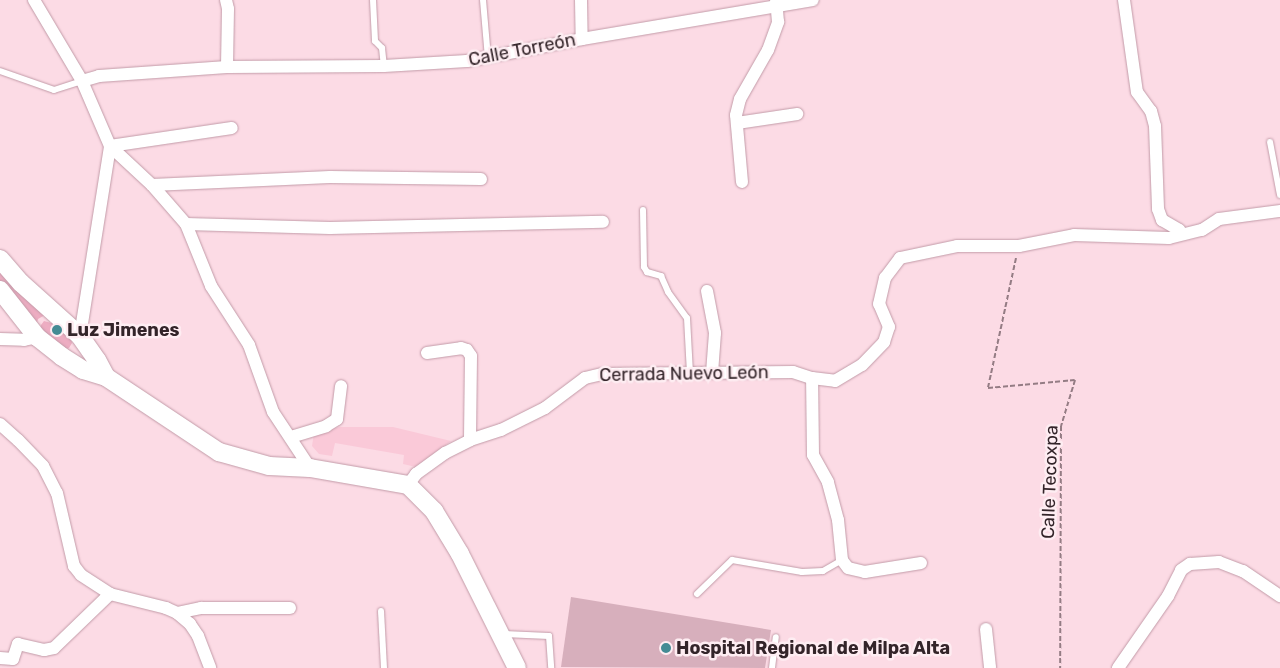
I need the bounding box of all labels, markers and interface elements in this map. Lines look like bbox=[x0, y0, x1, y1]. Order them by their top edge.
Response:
street label: Calle Torreón bbox=[466, 29, 578, 71]
place label: Luz Jimenes bbox=[67, 319, 180, 341]
marker: Luz Jimenes bbox=[51, 324, 63, 336]
street label: Cerrada Nuevo León bbox=[599, 362, 769, 386]
street label: Calle Tecoxpa bbox=[1037, 424, 1063, 540]
place label: Hospital Regional de Milpa Alta bbox=[676, 637, 951, 659]
marker: Hospital Regional de Milpa Alta bbox=[660, 642, 672, 654]

